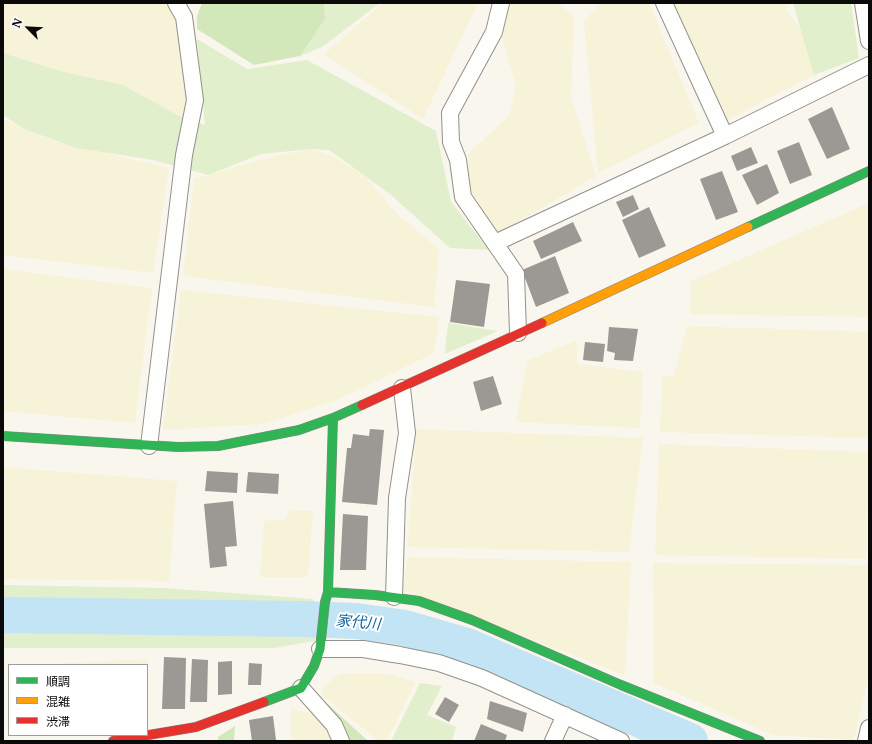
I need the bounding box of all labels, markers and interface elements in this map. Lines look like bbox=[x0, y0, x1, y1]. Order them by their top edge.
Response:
north arrow bbox=[8, 8, 48, 48]
text: N bbox=[9, 16, 25, 30]
water label: 家代川 bbox=[335, 612, 381, 634]
legend bbox=[8, 664, 148, 736]
text: 順調 bbox=[46, 674, 70, 689]
text: 混雑 bbox=[46, 694, 70, 709]
text: 渋滞 bbox=[46, 714, 70, 729]

